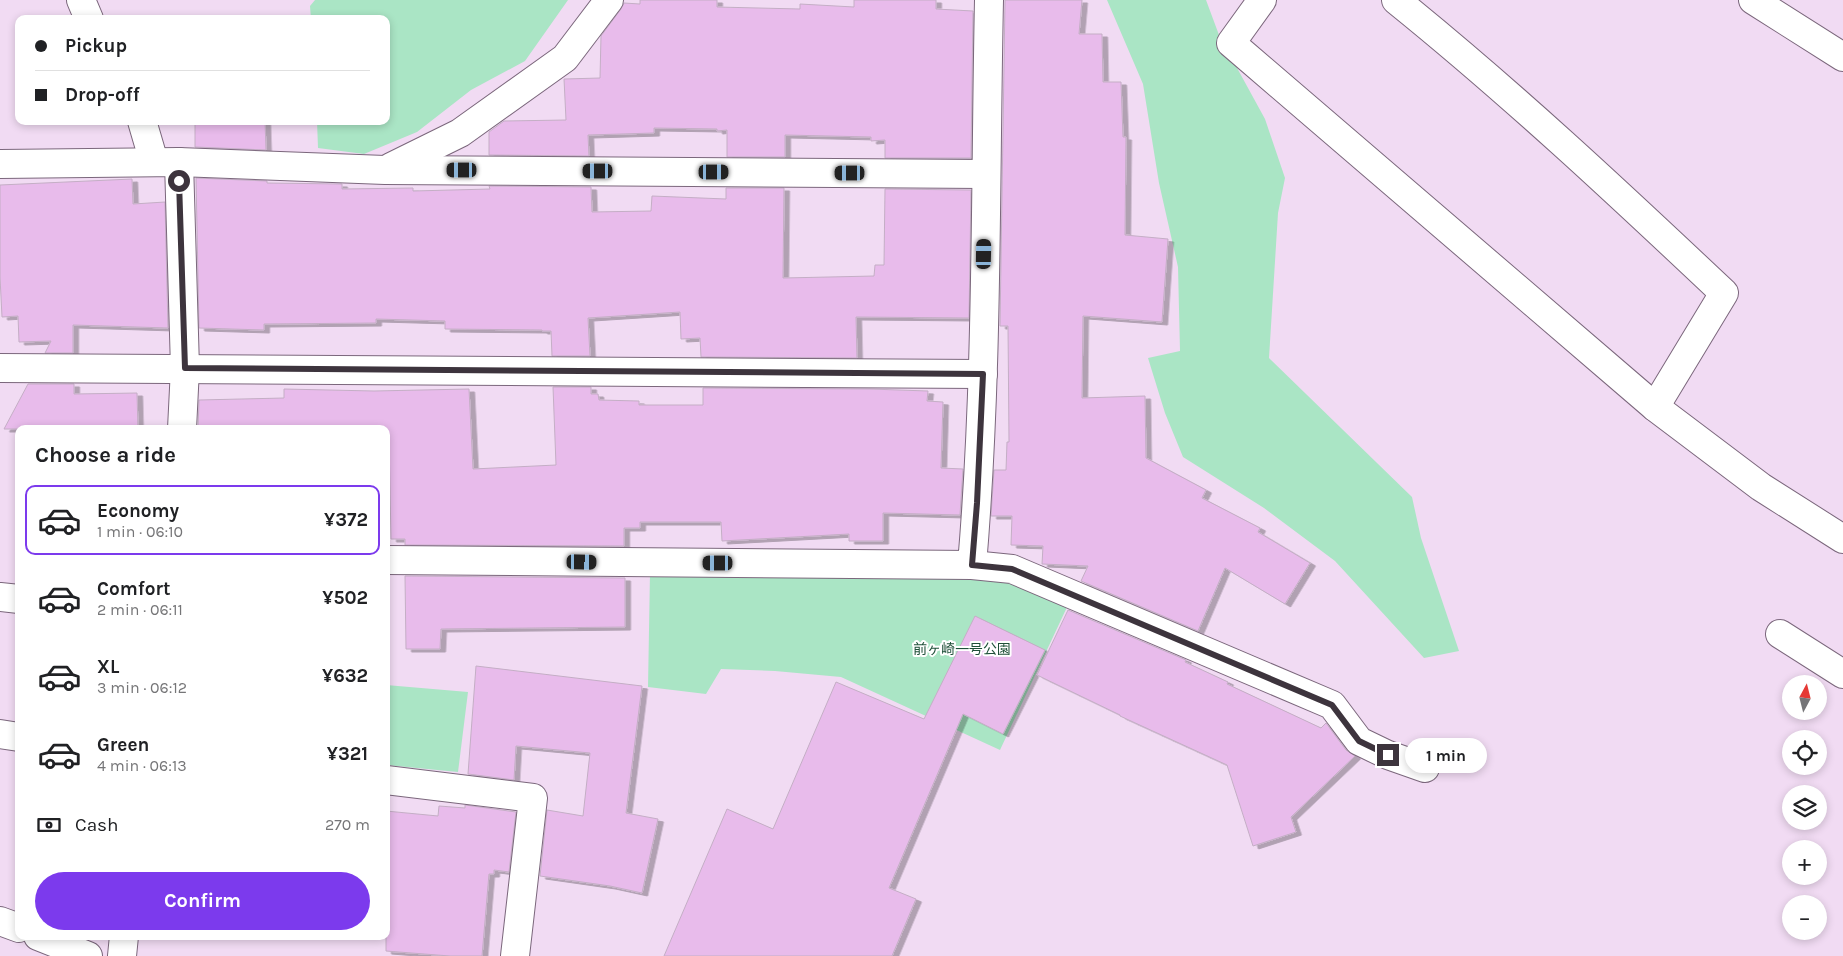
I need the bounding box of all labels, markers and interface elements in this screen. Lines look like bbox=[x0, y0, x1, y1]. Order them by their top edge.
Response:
text: Pickup bbox=[65, 35, 127, 57]
text: Drop-off bbox=[65, 84, 140, 106]
car bbox=[447, 163, 477, 178]
car bbox=[583, 164, 613, 179]
car bbox=[699, 165, 729, 180]
car bbox=[835, 166, 865, 181]
route start bbox=[168, 170, 190, 192]
car bbox=[976, 239, 991, 269]
text: Choose a ride bbox=[35, 442, 176, 468]
icon: car bbox=[37, 498, 82, 543]
text: Economy bbox=[97, 500, 179, 522]
text: ¥372 bbox=[324, 509, 368, 531]
text: 1 min · 06:10 bbox=[97, 522, 183, 541]
car bbox=[566, 554, 597, 570]
car bbox=[703, 556, 733, 571]
icon: car bbox=[37, 576, 82, 621]
text: Comfort bbox=[97, 578, 171, 600]
text: ¥502 bbox=[322, 587, 368, 609]
text: 2 min · 06:11 bbox=[97, 600, 183, 619]
park label: 前ヶ崎一号公園 bbox=[913, 641, 1011, 658]
icon: car bbox=[37, 654, 82, 699]
text: XL bbox=[97, 656, 119, 678]
text: ¥632 bbox=[322, 665, 368, 687]
north arrow bbox=[1782, 675, 1828, 720]
map controls bbox=[1782, 675, 1827, 940]
text: 3 min · 06:12 bbox=[97, 678, 187, 697]
button: locate bbox=[1782, 730, 1827, 775]
icon: car bbox=[37, 732, 82, 777]
text: Green bbox=[97, 734, 149, 756]
callout: 1 min bbox=[1406, 738, 1488, 772]
text: ¥321 bbox=[327, 743, 368, 765]
route end bbox=[1377, 744, 1399, 766]
text: 1 min bbox=[1426, 746, 1466, 765]
text: 4 min · 06:13 bbox=[97, 756, 187, 775]
button: layers bbox=[1782, 785, 1827, 830]
icon: cash bbox=[35, 811, 63, 839]
text: Cash bbox=[75, 814, 119, 836]
text: 270 m bbox=[325, 815, 370, 834]
button: + bbox=[1782, 840, 1827, 885]
button: Confirm bbox=[35, 872, 370, 930]
button: − bbox=[1782, 895, 1827, 940]

